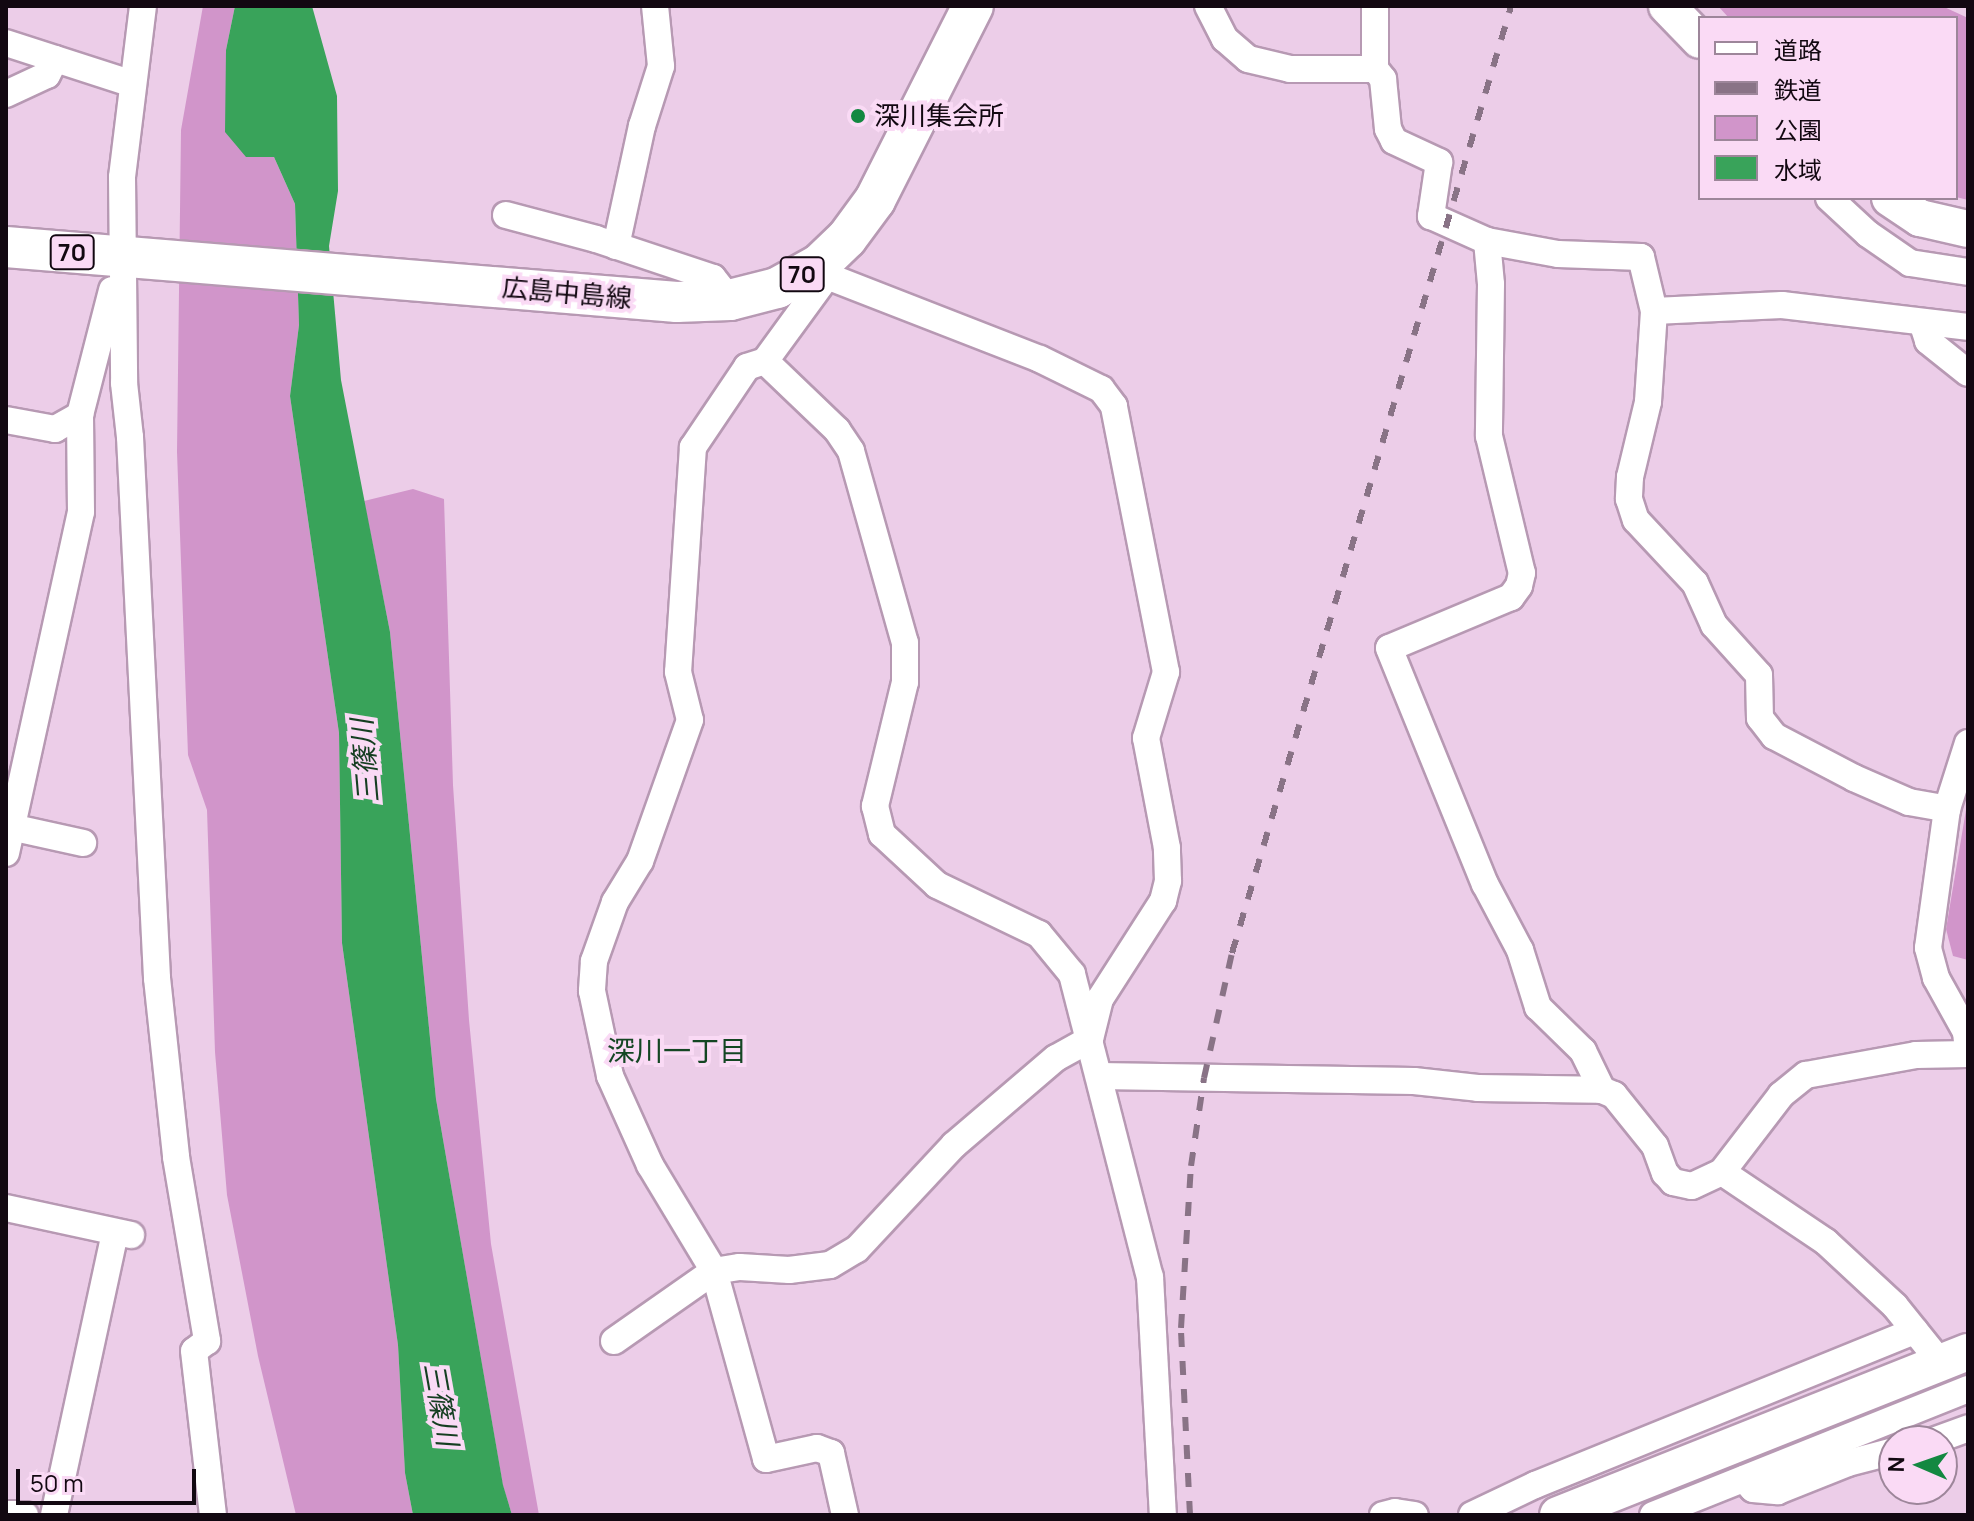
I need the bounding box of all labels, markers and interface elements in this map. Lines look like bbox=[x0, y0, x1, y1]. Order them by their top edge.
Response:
legend bbox=[1698, 16, 1958, 200]
text: 道路 bbox=[1774, 33, 1822, 66]
text: 鉄道 bbox=[1774, 73, 1822, 106]
place label: 深川集会所 bbox=[874, 100, 1004, 132]
marker: 深川集会所 bbox=[849, 107, 867, 125]
text: 公園 bbox=[1774, 113, 1822, 146]
text: 水域 bbox=[1774, 153, 1822, 186]
road number: 70 bbox=[48, 232, 96, 272]
road number: 70 bbox=[778, 254, 826, 294]
street label: 広島中島線 bbox=[501, 272, 633, 314]
water label: 三篠川 bbox=[344, 718, 384, 804]
district label: 深川一丁目 bbox=[607, 1033, 747, 1067]
water label: 三篠川 bbox=[418, 1360, 466, 1448]
north arrow bbox=[1878, 1425, 1958, 1505]
scale bar bbox=[20, 1453, 200, 1503]
text: N bbox=[1881, 1456, 1911, 1473]
text: 50 m bbox=[30, 1466, 84, 1499]

